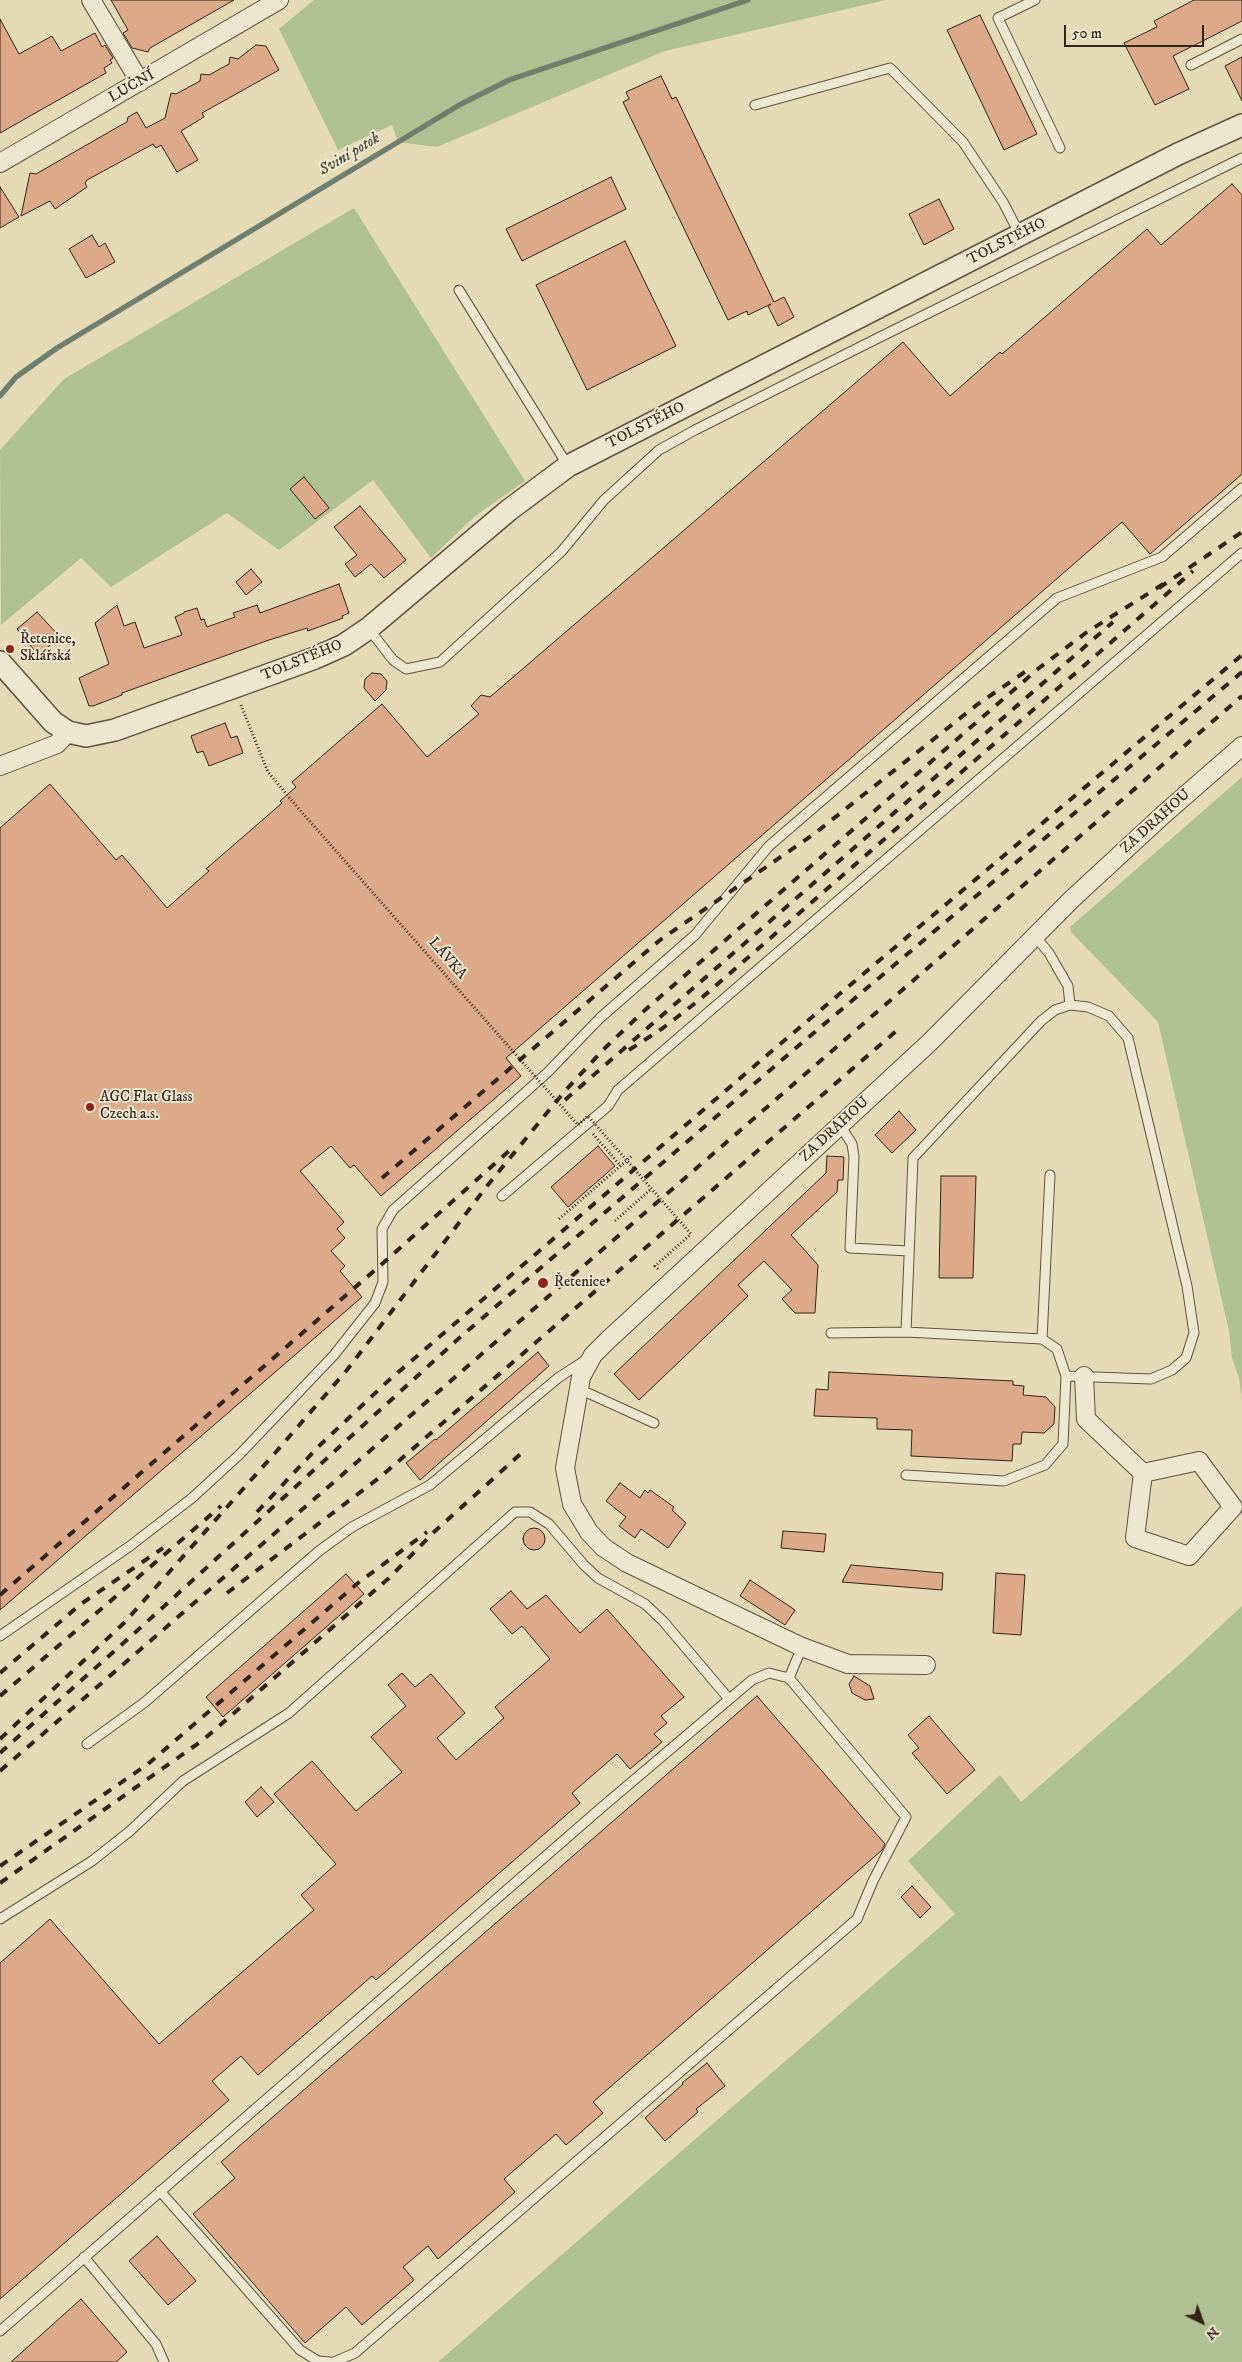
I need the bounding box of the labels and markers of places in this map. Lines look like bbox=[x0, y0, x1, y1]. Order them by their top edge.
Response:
place label: Řetenice, Sklářská bbox=[20, 631, 76, 666]
marker: Řetenice, Sklářská bbox=[4, 643, 16, 655]
place label: AGC Flat Glass Czech a.s. bbox=[100, 1089, 193, 1124]
marker: AGC Flat Glass Czech a.s. bbox=[84, 1101, 96, 1113]
place label: Řetenice bbox=[554, 1274, 606, 1292]
marker: Řetenice bbox=[536, 1276, 550, 1290]

